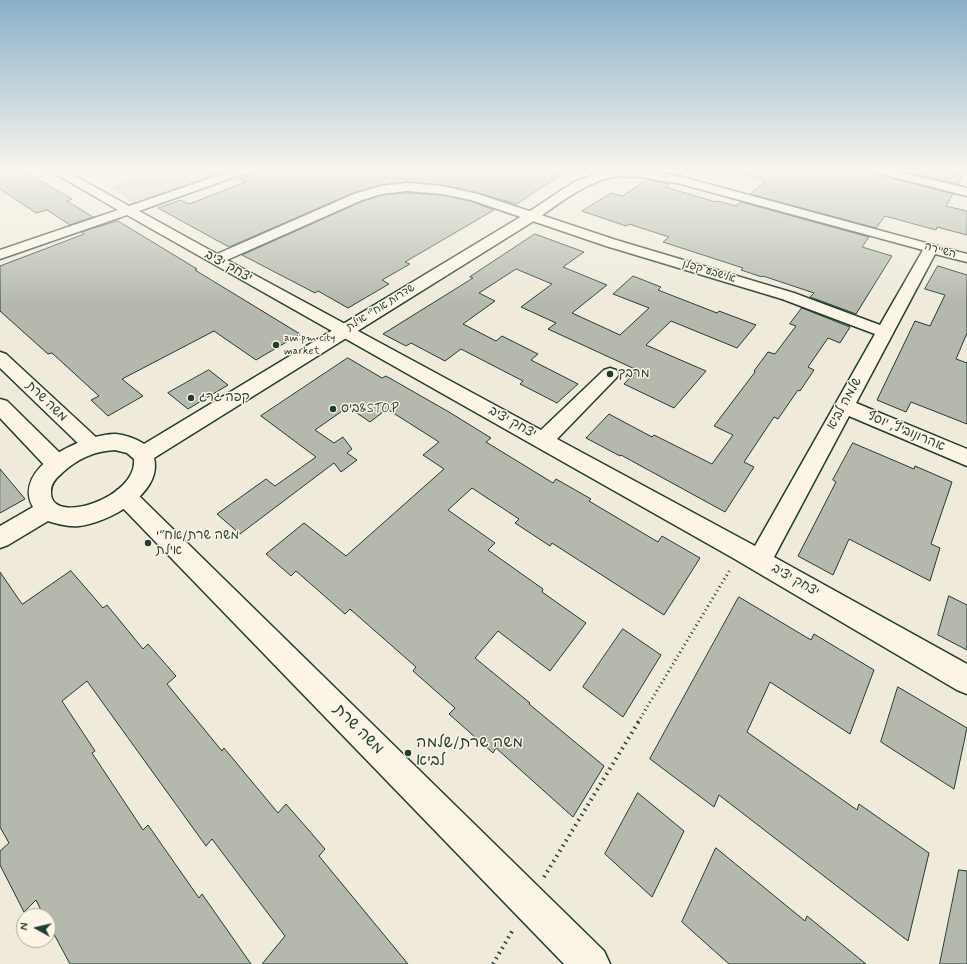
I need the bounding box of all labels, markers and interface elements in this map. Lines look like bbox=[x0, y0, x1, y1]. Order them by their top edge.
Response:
street label: השיירה bbox=[923, 240, 957, 262]
street label: יצחק יציב bbox=[201, 248, 255, 286]
street label: אלישבע קפלן bbox=[681, 258, 737, 286]
street label: שדרות אח"י אילת bbox=[344, 282, 418, 334]
place label: am:pm city market bbox=[284, 332, 335, 358]
marker: am:pm city market bbox=[271, 340, 281, 350]
place label: מרבך bbox=[618, 366, 650, 382]
marker: מרבך bbox=[605, 369, 615, 379]
street label: שלמה לביא bbox=[824, 375, 866, 433]
street label: משה שרת bbox=[22, 379, 70, 425]
place label: קפה גרג bbox=[199, 390, 250, 406]
marker: קפה גרג bbox=[186, 393, 196, 403]
place label: ביס&STOP bbox=[341, 401, 399, 417]
marker: ביס&STOP bbox=[328, 404, 338, 414]
street label: יצחק יציב bbox=[485, 404, 539, 442]
street label: אהרונוביץ, יוסף bbox=[865, 409, 947, 455]
place label: משה שרת/אח״י אילת bbox=[156, 528, 239, 559]
marker: משה שרת/אח״י אילת bbox=[143, 538, 153, 548]
street label: יצחק יציב bbox=[769, 561, 821, 601]
street label: משה שרת bbox=[329, 701, 387, 759]
place label: משה שרת/שלמה לביא bbox=[416, 734, 523, 772]
marker: משה שרת/שלמה לביא bbox=[403, 748, 413, 758]
north arrow bbox=[16, 908, 56, 948]
text: N bbox=[18, 922, 33, 931]

